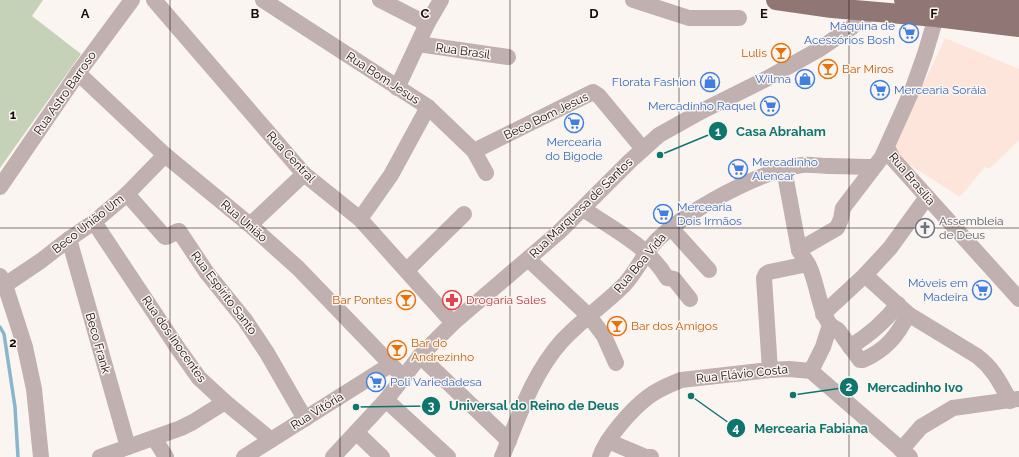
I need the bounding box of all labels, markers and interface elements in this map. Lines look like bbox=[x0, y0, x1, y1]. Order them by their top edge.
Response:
text: A bbox=[81, 6, 90, 21]
text: B bbox=[251, 6, 260, 21]
text: C bbox=[421, 6, 430, 21]
text: D bbox=[589, 6, 599, 21]
text: E bbox=[760, 6, 768, 21]
text: F bbox=[930, 6, 938, 21]
place label: Máquina de Acessórios Bosh bbox=[804, 19, 895, 47]
supermarket icon: Máquina de Acessórios Bosh bbox=[898, 22, 920, 44]
street label: Rua Brasil bbox=[435, 40, 492, 62]
bar icon: Lulis bbox=[770, 42, 792, 64]
place label: Lulis bbox=[741, 46, 767, 60]
street label: Rua Astro Barroso bbox=[31, 48, 99, 138]
street label: Rua Bom Jesus bbox=[344, 49, 423, 107]
bar icon: Bar Miros bbox=[817, 58, 839, 80]
place label: Bar Miros bbox=[842, 62, 894, 76]
shop icon: Wilma bbox=[794, 68, 816, 90]
shop icon: Florata Fashion bbox=[699, 71, 721, 93]
place label: Wilma bbox=[755, 72, 791, 86]
place label: Florata Fashion bbox=[612, 75, 696, 89]
supermarket icon: Mercearia Soráia bbox=[869, 79, 891, 101]
place label: Mercearia Soráia bbox=[894, 83, 986, 97]
street label: Beco Bom Jesus bbox=[502, 89, 591, 142]
supermarket icon: Mercadinho Raquel bbox=[759, 95, 781, 117]
place label: Mercadinho Raquel bbox=[648, 99, 757, 113]
text: 1 bbox=[10, 107, 17, 122]
supermarket icon: Mercearia do Bigode bbox=[563, 112, 585, 134]
callout: Casa Abraham bbox=[708, 119, 834, 144]
text: Casa Abraham bbox=[736, 124, 826, 139]
text: 1 bbox=[715, 125, 721, 139]
street label: Rua Central bbox=[264, 129, 319, 186]
place label: Mercearia do Bigode bbox=[545, 135, 603, 163]
street label: Rua Brasília bbox=[886, 150, 938, 208]
street label: Rua Marquesa de Santos bbox=[527, 155, 636, 261]
place label: Mercadinho Alencar bbox=[752, 155, 818, 183]
supermarket icon: Mercadinho Alencar bbox=[727, 158, 749, 180]
street label: Beco União Um bbox=[49, 192, 127, 256]
street label: Rua União bbox=[218, 197, 270, 245]
place label: Mercearia Dois Irmãos bbox=[677, 200, 742, 228]
supermarket icon: Mercearia Dois Irmãos bbox=[652, 203, 674, 225]
place label: Assembleia de Deus bbox=[939, 214, 1004, 242]
church icon: Assembleia de Deus bbox=[914, 217, 936, 239]
street label: Rua Boa Vida bbox=[611, 230, 669, 296]
street label: Rua Espírito Santo bbox=[188, 249, 260, 337]
place label: Móveis em Madeira bbox=[908, 276, 968, 304]
supermarket icon: Móveis em Madeira bbox=[971, 279, 993, 301]
bar icon: Bar Pontes bbox=[395, 289, 417, 311]
pharmacy icon: Drogaria Sales bbox=[441, 289, 463, 311]
street label: Rua dos Inocentes bbox=[139, 293, 209, 385]
place label: Bar Pontes bbox=[332, 293, 392, 307]
place label: Drogaria Sales bbox=[466, 293, 546, 307]
street label: Beco Frank bbox=[83, 311, 114, 376]
bar icon: Bar dos Amigos bbox=[606, 315, 628, 337]
place label: Bar dos Amigos bbox=[631, 319, 718, 333]
text: 2 bbox=[9, 335, 17, 350]
place label: Bar do Andrezinho bbox=[411, 336, 474, 364]
bar icon: Bar do Andrezinho bbox=[386, 339, 408, 361]
street label: Rua Flávio Costa bbox=[695, 362, 789, 386]
supermarket icon: Poli Variedadesa bbox=[365, 371, 387, 393]
place label: Poli Variedadesa bbox=[390, 375, 482, 389]
callout: Mercadinho Ivo bbox=[839, 375, 971, 400]
text: 2 bbox=[846, 380, 853, 394]
text: Mercadinho Ivo bbox=[867, 380, 963, 395]
street label: Rua Vitória bbox=[288, 389, 346, 433]
callout: Universal do Reino de Deus bbox=[421, 393, 627, 418]
text: Universal do Reino de Deus bbox=[449, 398, 620, 413]
text: 3 bbox=[428, 399, 435, 413]
callout: Mercearia Fabiana bbox=[726, 415, 876, 440]
text: 4 bbox=[733, 421, 740, 435]
text: Mercearia Fabiana bbox=[754, 421, 869, 436]

